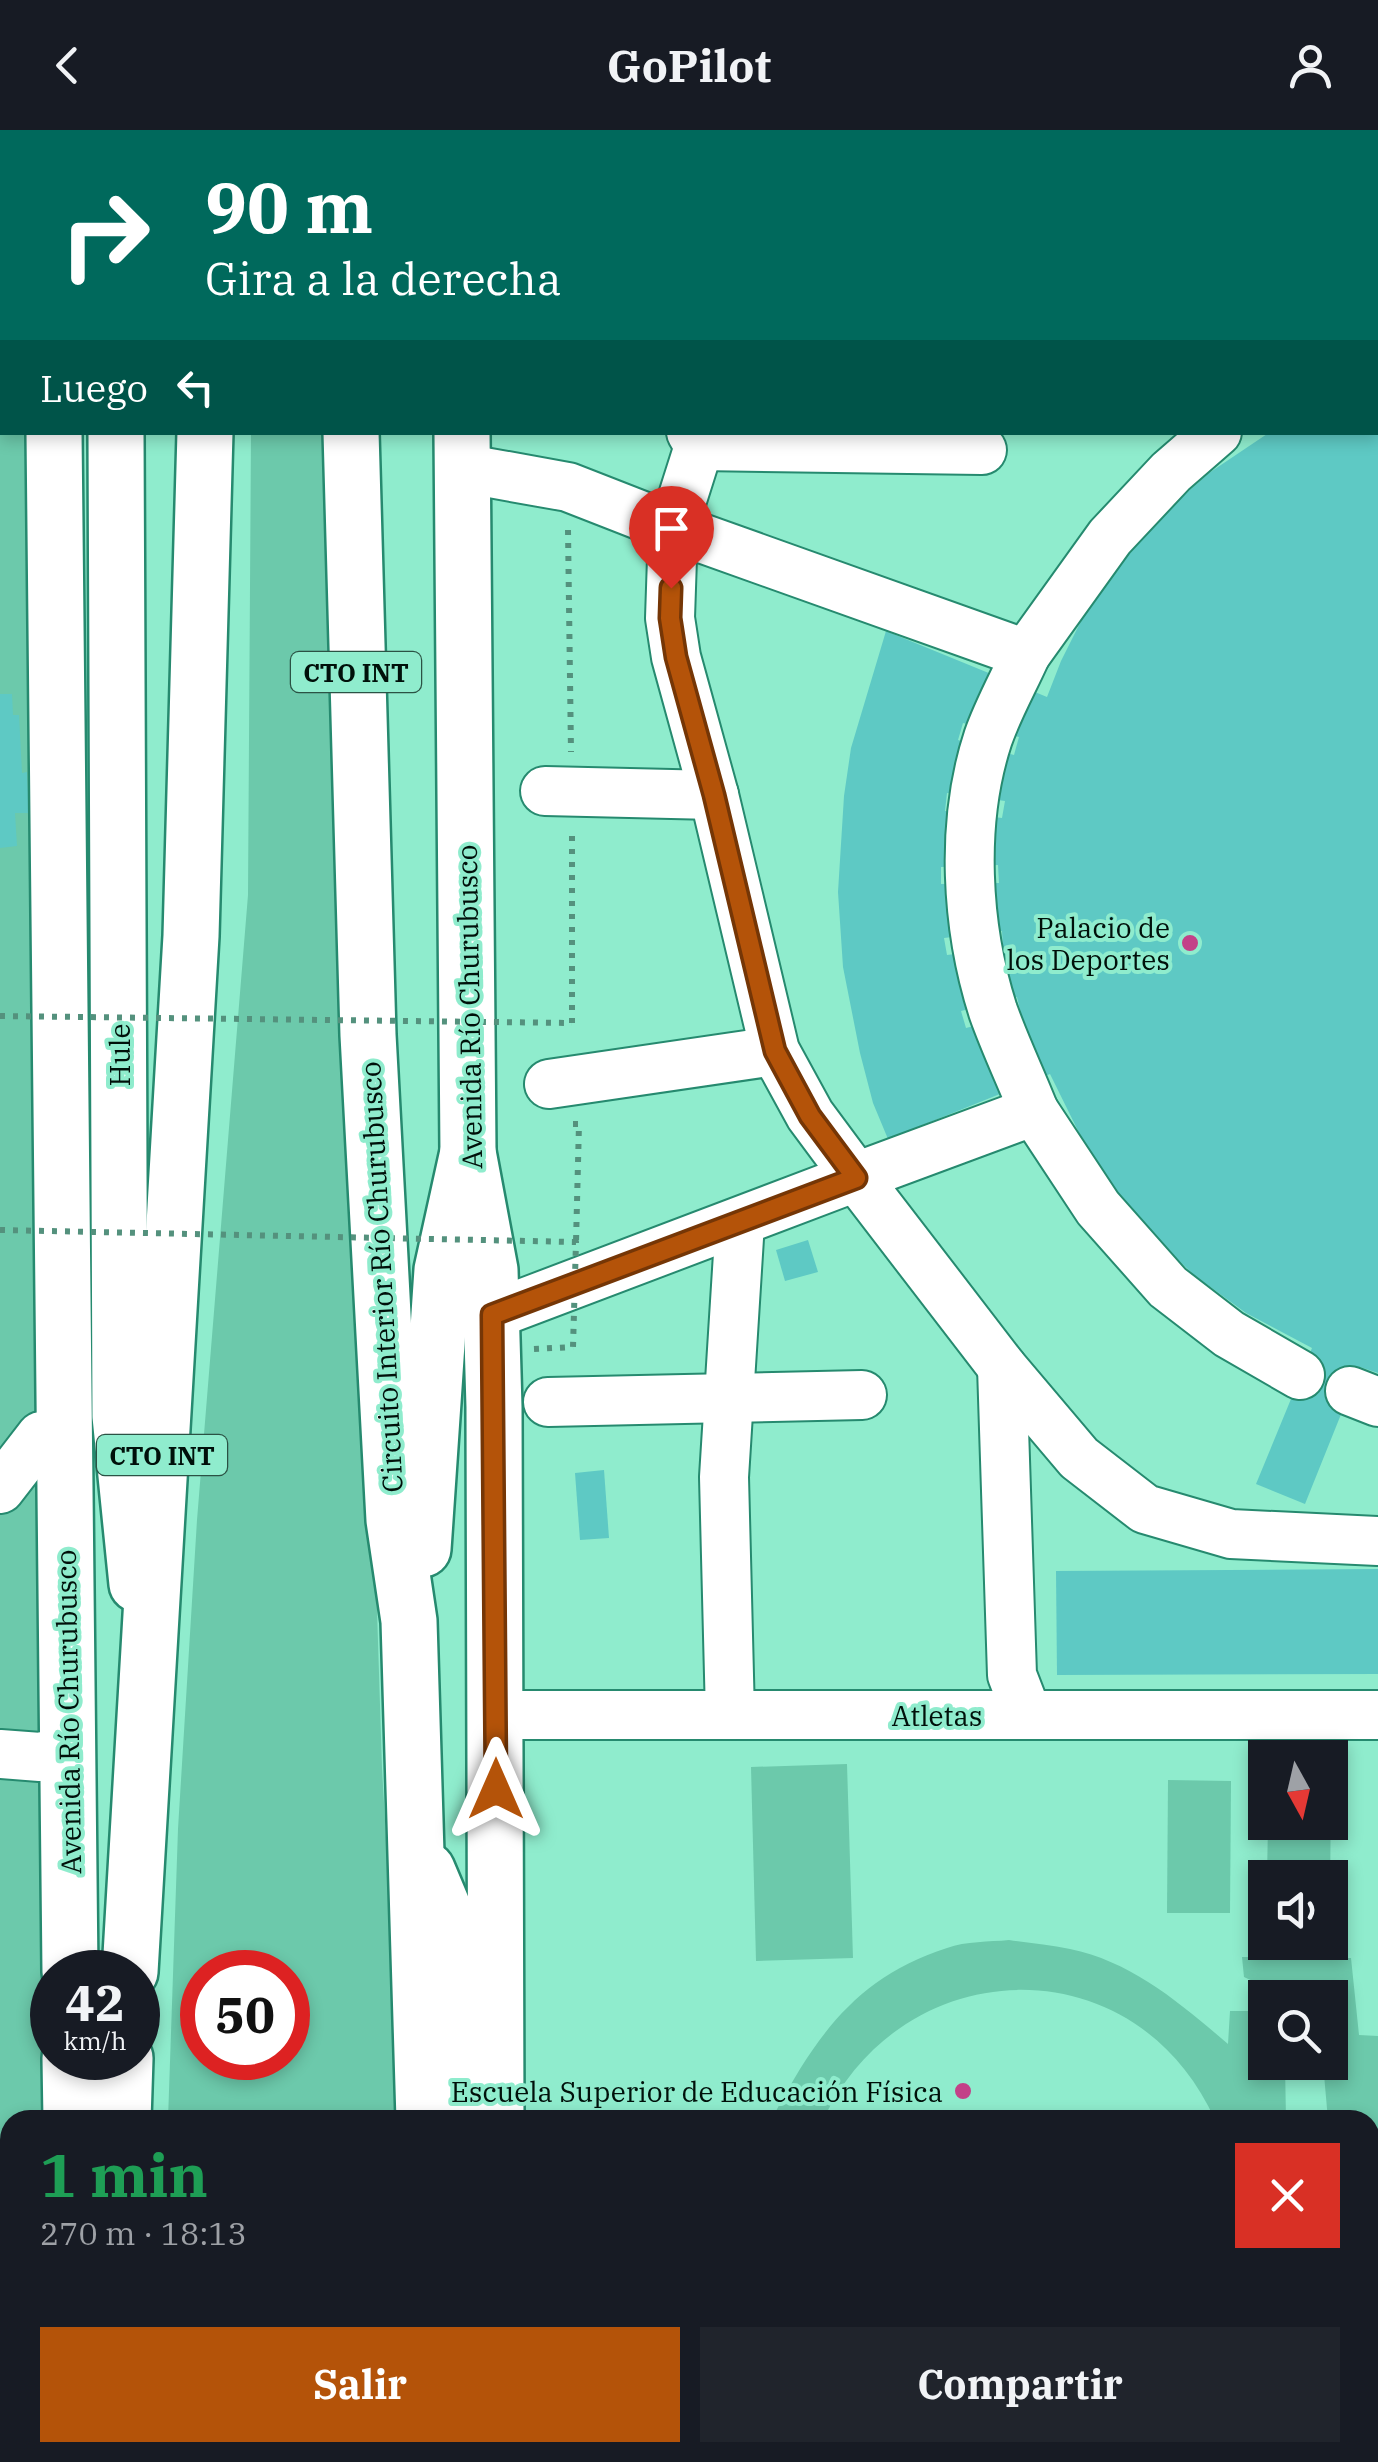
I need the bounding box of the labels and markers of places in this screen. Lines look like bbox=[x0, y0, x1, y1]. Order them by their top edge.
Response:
pin bbox=[629, 486, 714, 589]
place label: Palacio de los Deportes bbox=[1006, 909, 1170, 978]
marker: Palacio de los Deportes bbox=[1179, 932, 1201, 954]
place label: Escuela Superior de Educación Física bbox=[451, 2073, 943, 2110]
marker: Escuela Superior de Educación Física bbox=[952, 2080, 974, 2102]

